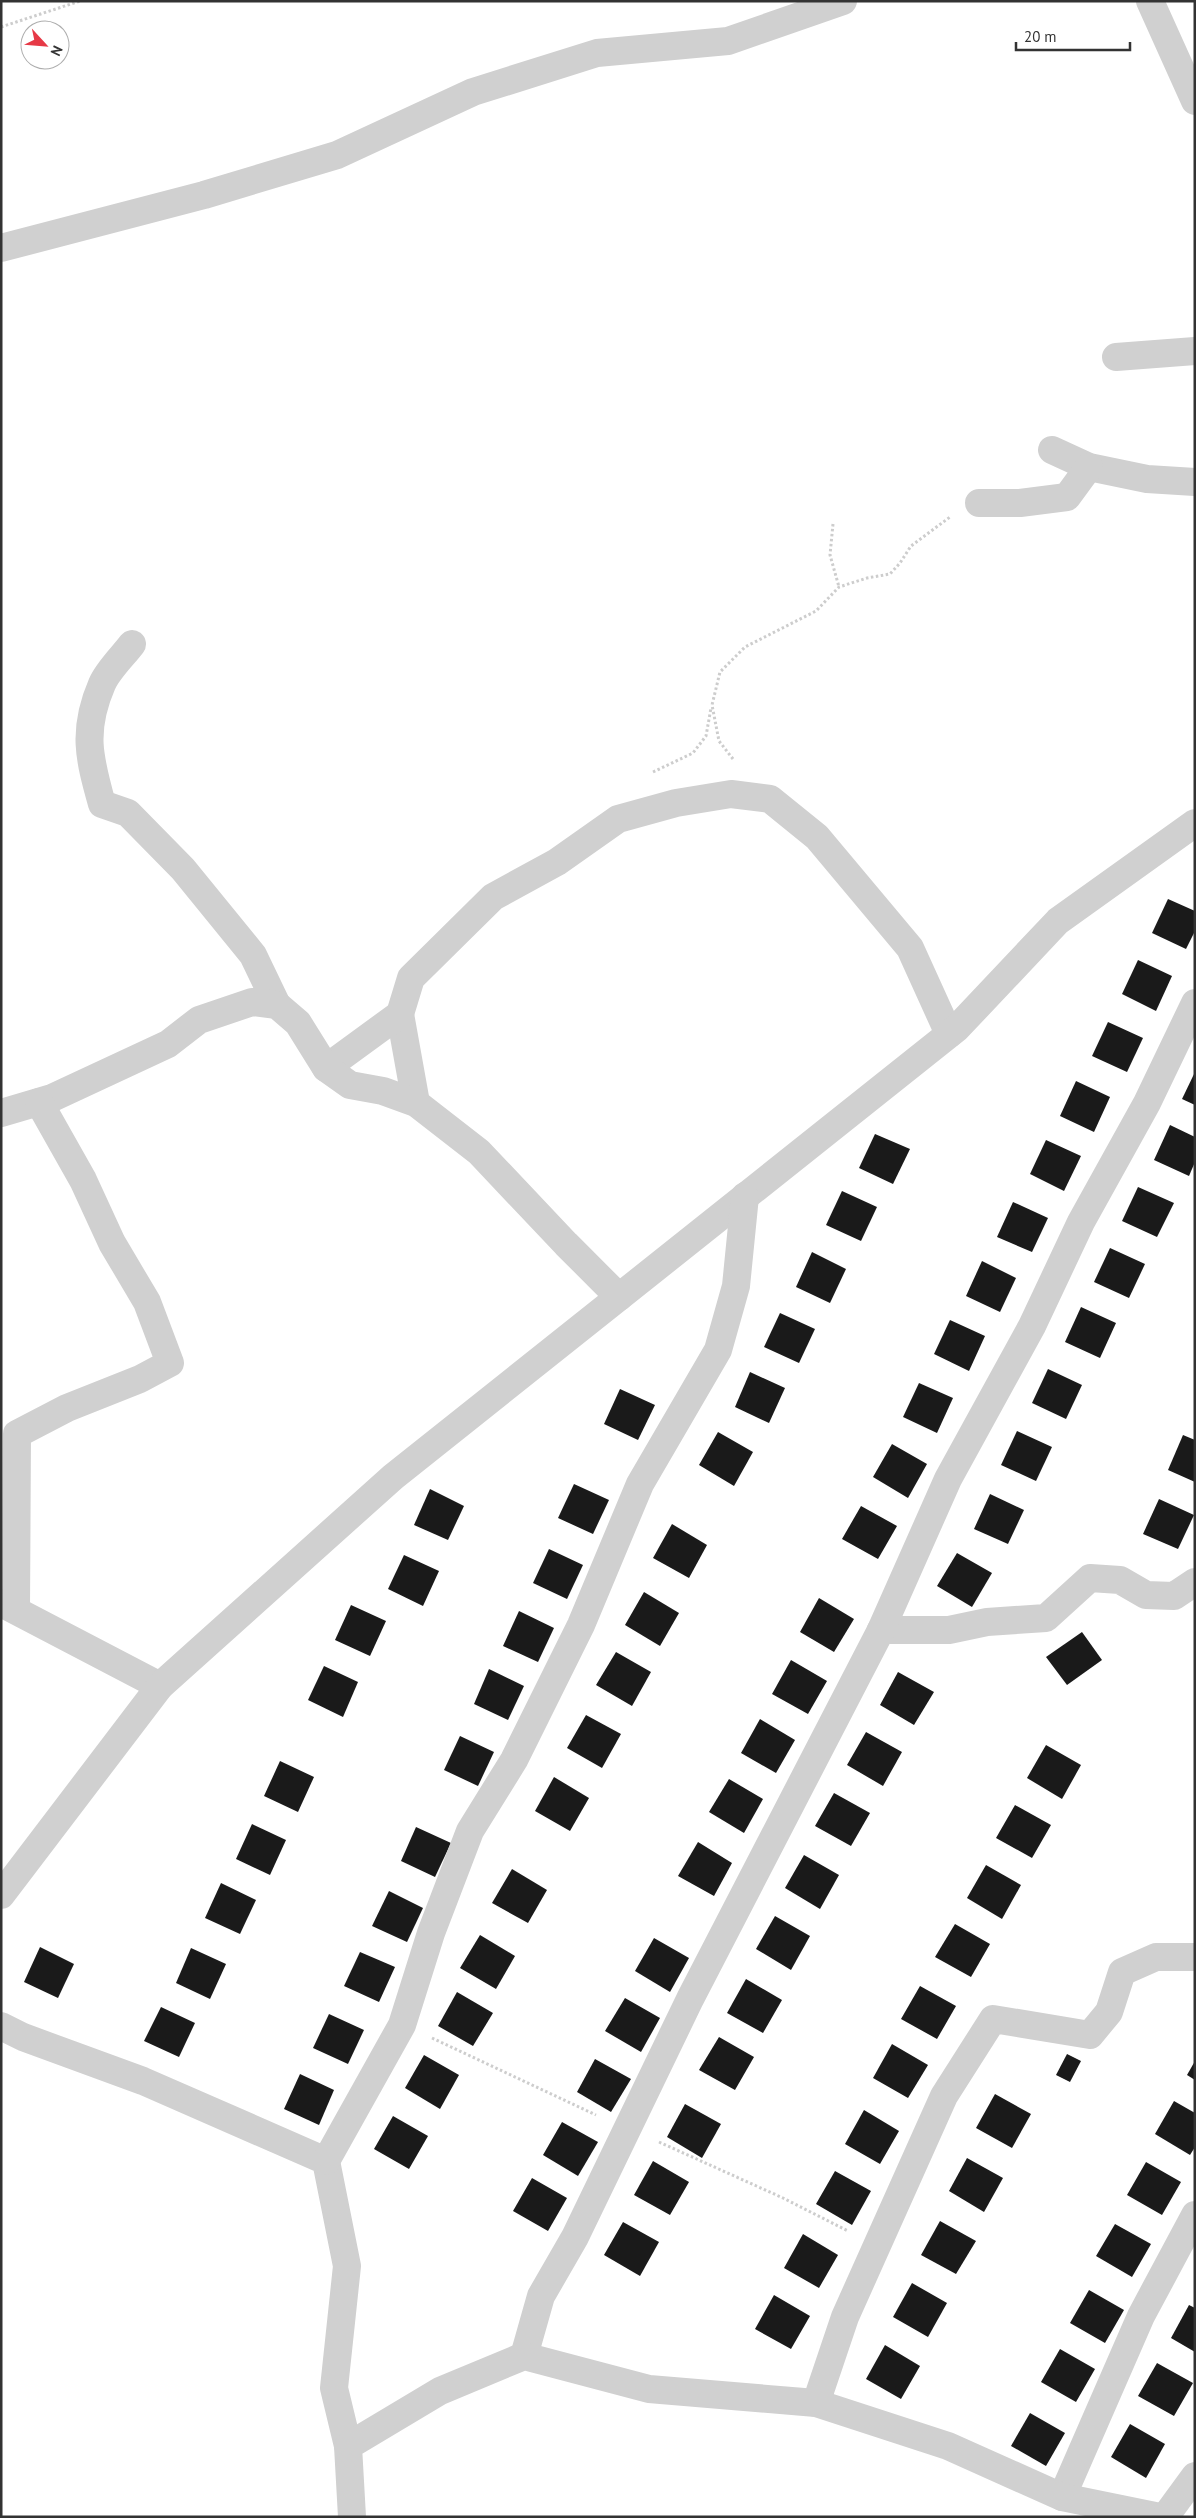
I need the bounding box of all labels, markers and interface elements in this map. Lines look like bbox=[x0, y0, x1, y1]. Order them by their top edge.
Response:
north arrow bbox=[20, 20, 70, 70]
scale bar bbox=[1016, 20, 1130, 52]
text: 20 m bbox=[1024, 27, 1057, 46]
text: N bbox=[47, 43, 67, 59]

